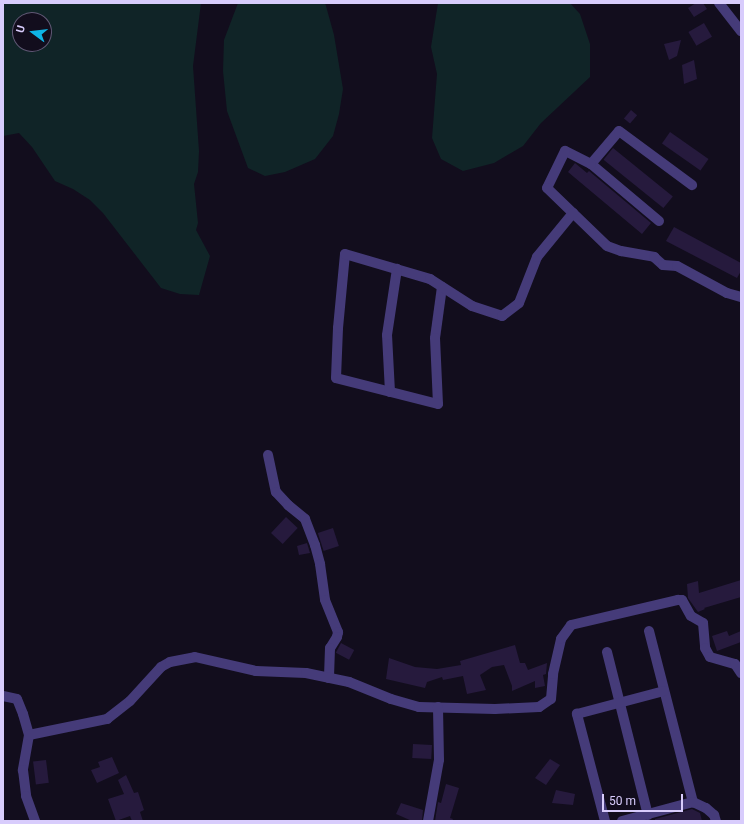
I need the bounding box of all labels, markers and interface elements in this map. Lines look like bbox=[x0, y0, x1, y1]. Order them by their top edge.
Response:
north arrow bbox=[12, 12, 52, 52]
text: U bbox=[14, 24, 28, 34]
scale bar bbox=[604, 786, 685, 812]
text: 50 m bbox=[609, 794, 636, 808]

